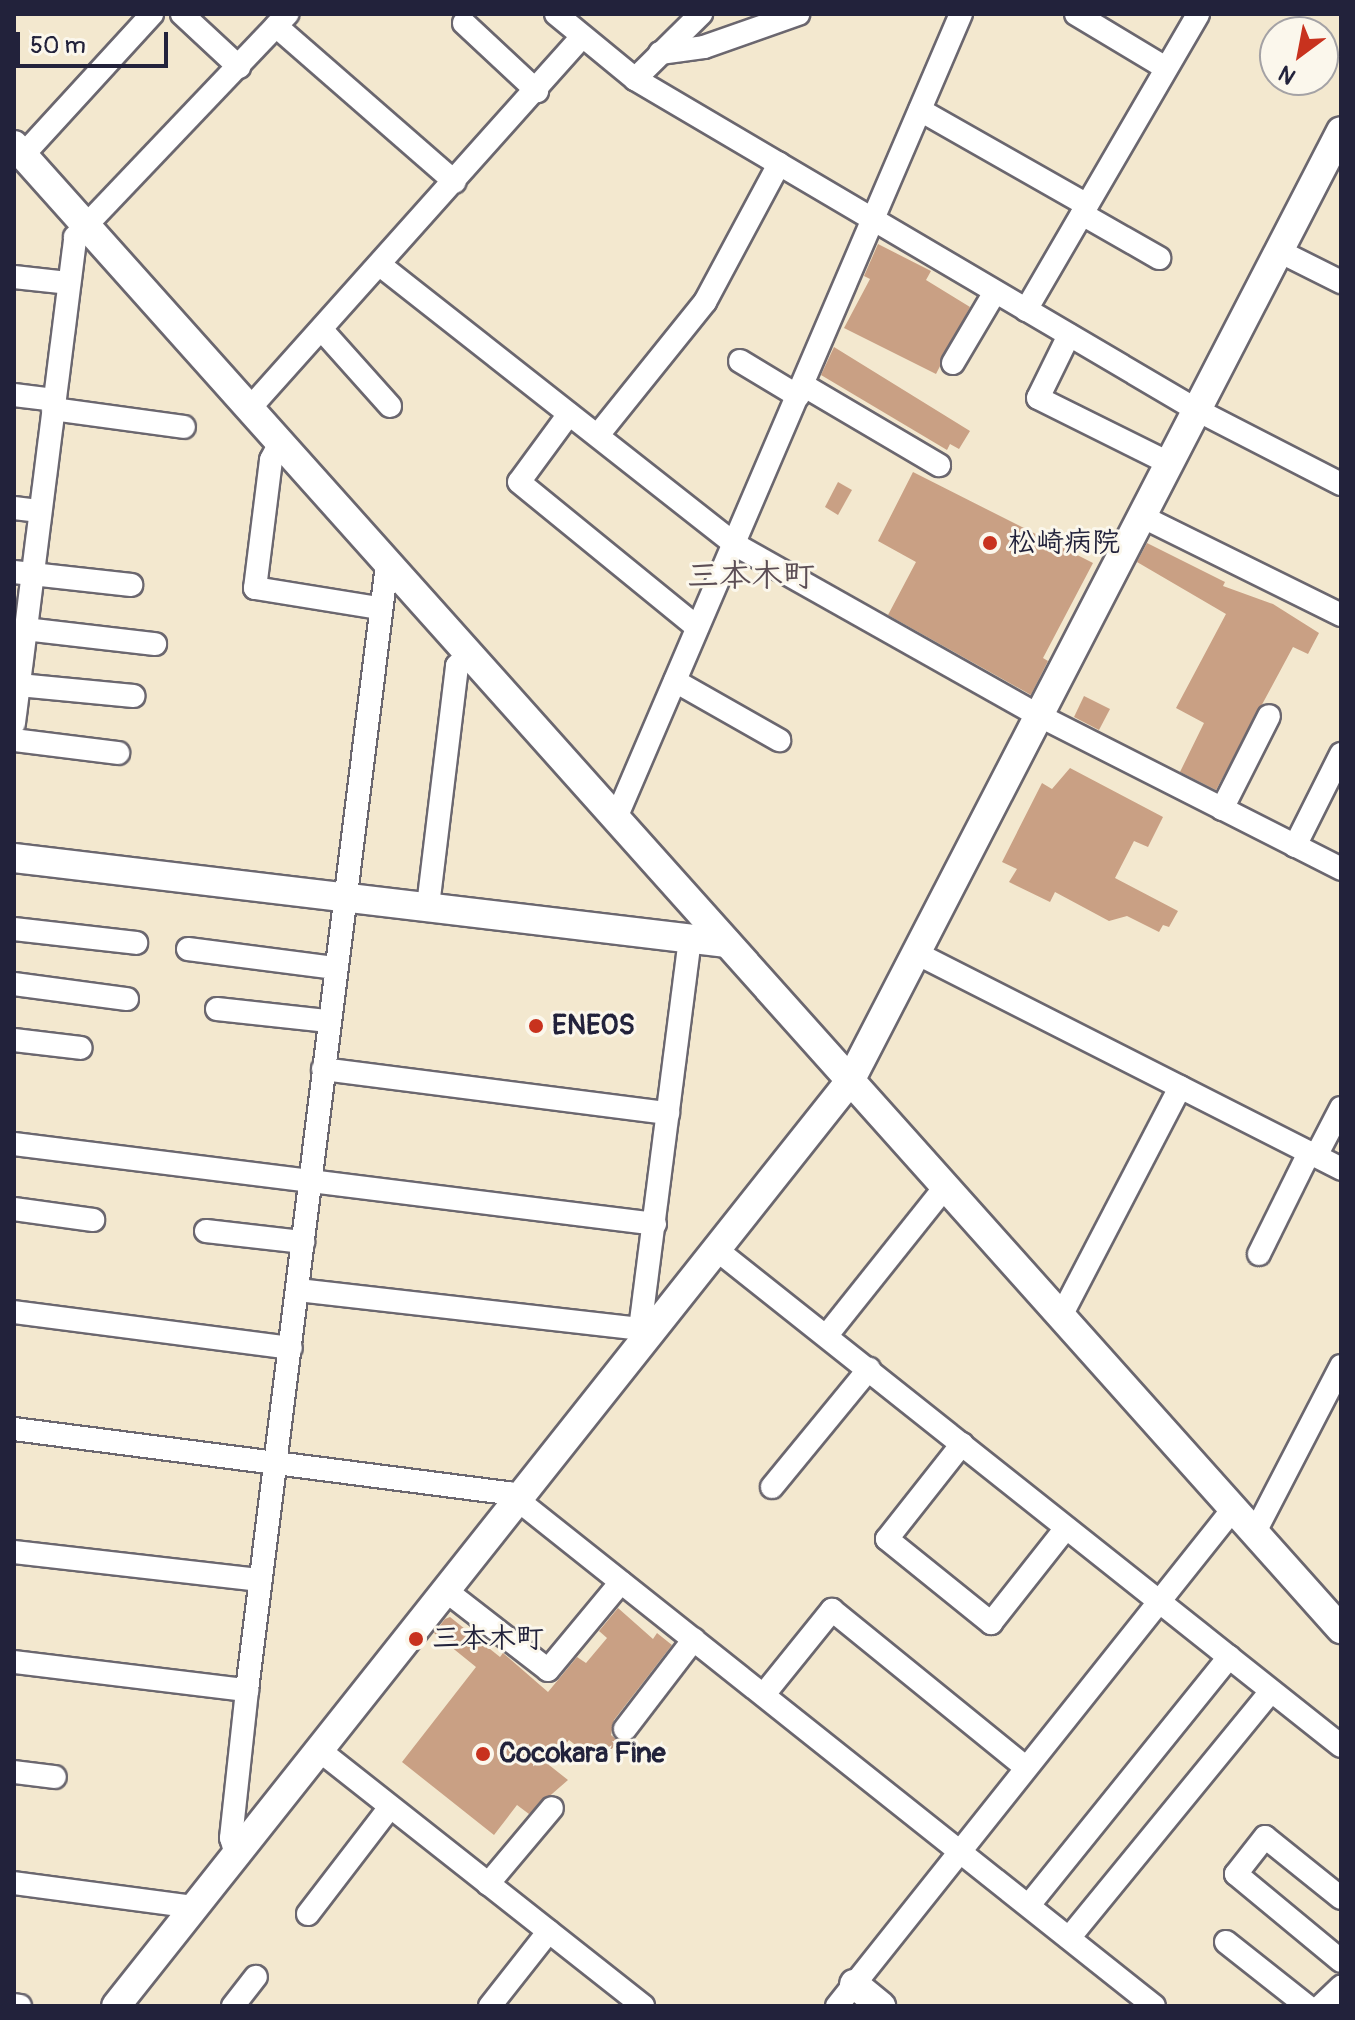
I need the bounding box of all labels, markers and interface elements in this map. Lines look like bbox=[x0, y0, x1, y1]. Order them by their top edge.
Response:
scale bar bbox=[20, 16, 172, 66]
north arrow bbox=[1259, 16, 1339, 96]
text: 50 m bbox=[30, 31, 86, 60]
text: N bbox=[1274, 59, 1301, 90]
place label: 松崎病院 bbox=[1008, 526, 1120, 560]
marker: 松崎病院 bbox=[979, 532, 1001, 554]
district label: 三本木町 bbox=[687, 557, 815, 595]
place label: ENEOS bbox=[552, 1009, 635, 1043]
marker: ENEOS bbox=[527, 1017, 545, 1035]
place label: 三本木町 bbox=[432, 1622, 544, 1656]
marker: 三本木町 bbox=[407, 1630, 425, 1648]
place label: Cocokara Fine bbox=[499, 1737, 666, 1771]
marker: Cocokara Fine bbox=[474, 1745, 492, 1763]

